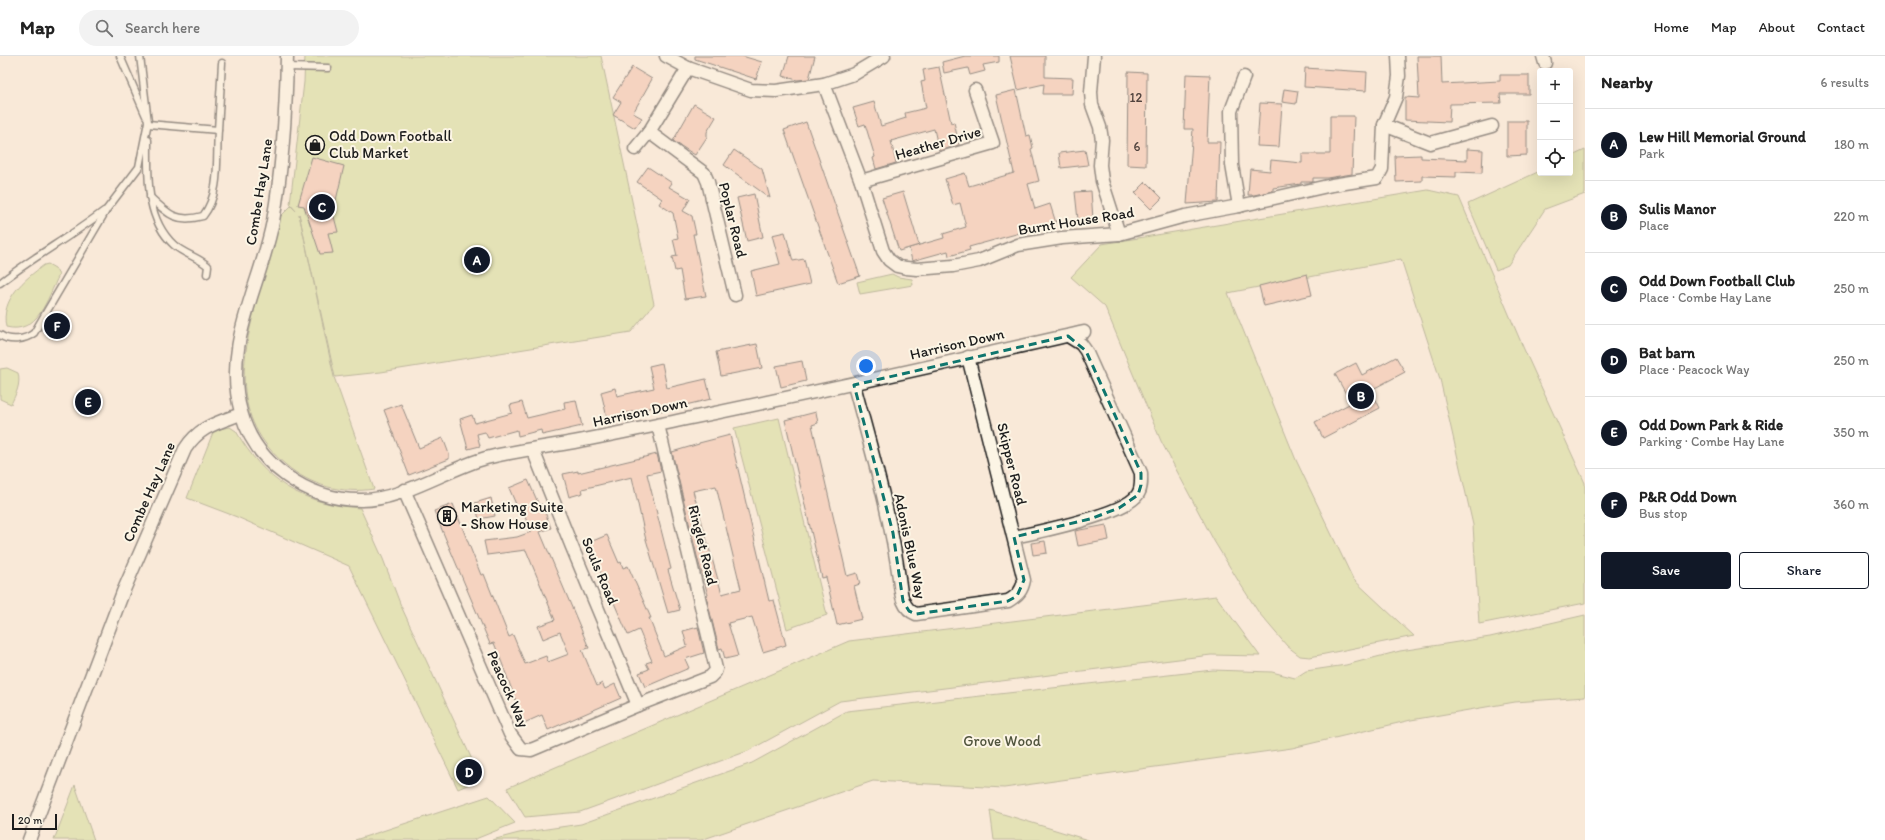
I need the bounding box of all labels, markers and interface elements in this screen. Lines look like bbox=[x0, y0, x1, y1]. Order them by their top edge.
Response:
search box bbox=[79, 10, 359, 46]
text: Map bbox=[20, 16, 55, 39]
icon: search bbox=[93, 17, 115, 39]
text: Search here bbox=[125, 19, 200, 37]
text: Home bbox=[1654, 19, 1689, 36]
text: Map bbox=[1711, 19, 1737, 36]
text: About bbox=[1759, 19, 1795, 36]
text: Contact bbox=[1817, 19, 1865, 36]
map controls bbox=[1537, 68, 1573, 176]
button: + bbox=[1537, 68, 1573, 104]
text: Nearby bbox=[1601, 72, 1653, 92]
text: 6 results bbox=[1821, 75, 1869, 90]
house number: 12 bbox=[1130, 90, 1143, 105]
button: − bbox=[1537, 104, 1573, 140]
street label: Heather Drive bbox=[893, 122, 983, 164]
place label: Odd Down Football Club Market bbox=[329, 127, 453, 162]
text: Lew Hill Memorial Ground bbox=[1639, 128, 1806, 146]
shop icon: Odd Down Football Club Market bbox=[304, 134, 326, 156]
street label: Combe Hay Lane bbox=[242, 137, 276, 247]
text: A bbox=[1610, 137, 1618, 152]
text: 180 m bbox=[1834, 137, 1869, 152]
house number: 6 bbox=[1134, 139, 1141, 154]
button: locate bbox=[1537, 140, 1573, 176]
text: Park bbox=[1639, 146, 1665, 161]
street label: Poplar Road bbox=[715, 180, 751, 260]
pin: C bbox=[309, 192, 335, 222]
text: Sulis Manor bbox=[1639, 200, 1716, 218]
street label: Burnt House Road bbox=[1017, 203, 1135, 239]
text: B bbox=[1610, 209, 1618, 224]
text: 220 m bbox=[1833, 209, 1869, 224]
text: Place bbox=[1639, 218, 1669, 233]
pin: A bbox=[464, 245, 490, 275]
text: Odd Down Football Club bbox=[1639, 272, 1795, 290]
text: C bbox=[1610, 281, 1618, 296]
text: 250 m bbox=[1833, 281, 1869, 296]
text: Place · Combe Hay Lane bbox=[1639, 290, 1771, 305]
pin: F bbox=[44, 311, 70, 341]
street label: Harrison Down bbox=[908, 324, 1006, 364]
text: Bat barn bbox=[1639, 344, 1695, 362]
text: D bbox=[1610, 353, 1618, 368]
text: 250 m bbox=[1833, 353, 1869, 368]
your location bbox=[856, 356, 876, 376]
text: Place · Peacock Way bbox=[1639, 362, 1749, 377]
pin: B bbox=[1348, 381, 1374, 411]
pin: E bbox=[75, 387, 101, 417]
street label: Harrison Down bbox=[591, 393, 689, 431]
text: Odd Down Park & Ride bbox=[1639, 416, 1783, 434]
street label: Skipper Road bbox=[993, 421, 1031, 507]
text: E bbox=[1610, 425, 1618, 440]
text: 350 m bbox=[1833, 425, 1869, 440]
text: Parking · Combe Hay Lane bbox=[1639, 434, 1784, 449]
street label: Combe Hay Lane bbox=[119, 439, 179, 545]
text: P&R Odd Down bbox=[1639, 488, 1737, 506]
street label: Adonis Blue Way bbox=[890, 492, 930, 600]
text: F bbox=[1611, 497, 1617, 512]
text: 360 m bbox=[1833, 497, 1869, 512]
place label: Marketing Suite - Show House bbox=[461, 498, 564, 533]
street label: Ringlet Road bbox=[684, 503, 722, 587]
building icon: Marketing Suite - Show House bbox=[436, 505, 458, 527]
text: Bus stop bbox=[1639, 506, 1687, 521]
street label: Souls Road bbox=[578, 535, 622, 607]
button: Save bbox=[1601, 552, 1731, 589]
button: Share bbox=[1739, 552, 1869, 589]
street label: Peacock Way bbox=[483, 648, 533, 730]
park label: Grove Wood bbox=[963, 732, 1041, 750]
pin: D bbox=[456, 757, 482, 787]
scale bar bbox=[12, 812, 57, 831]
text: 20 m bbox=[18, 814, 42, 827]

